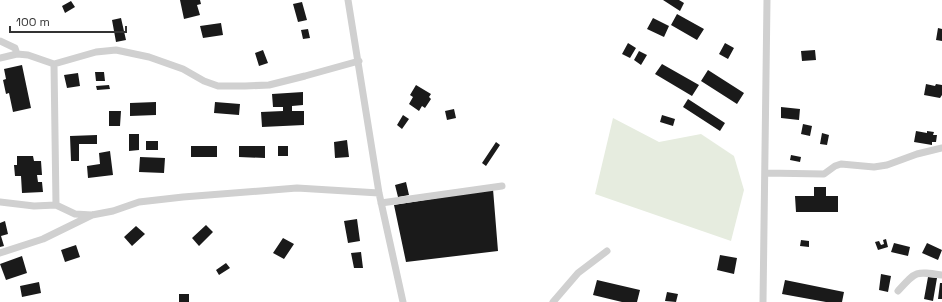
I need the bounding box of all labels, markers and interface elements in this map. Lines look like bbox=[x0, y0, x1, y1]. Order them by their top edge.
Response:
scale bar bbox=[10, 8, 126, 34]
text: 100 m bbox=[16, 14, 50, 30]

